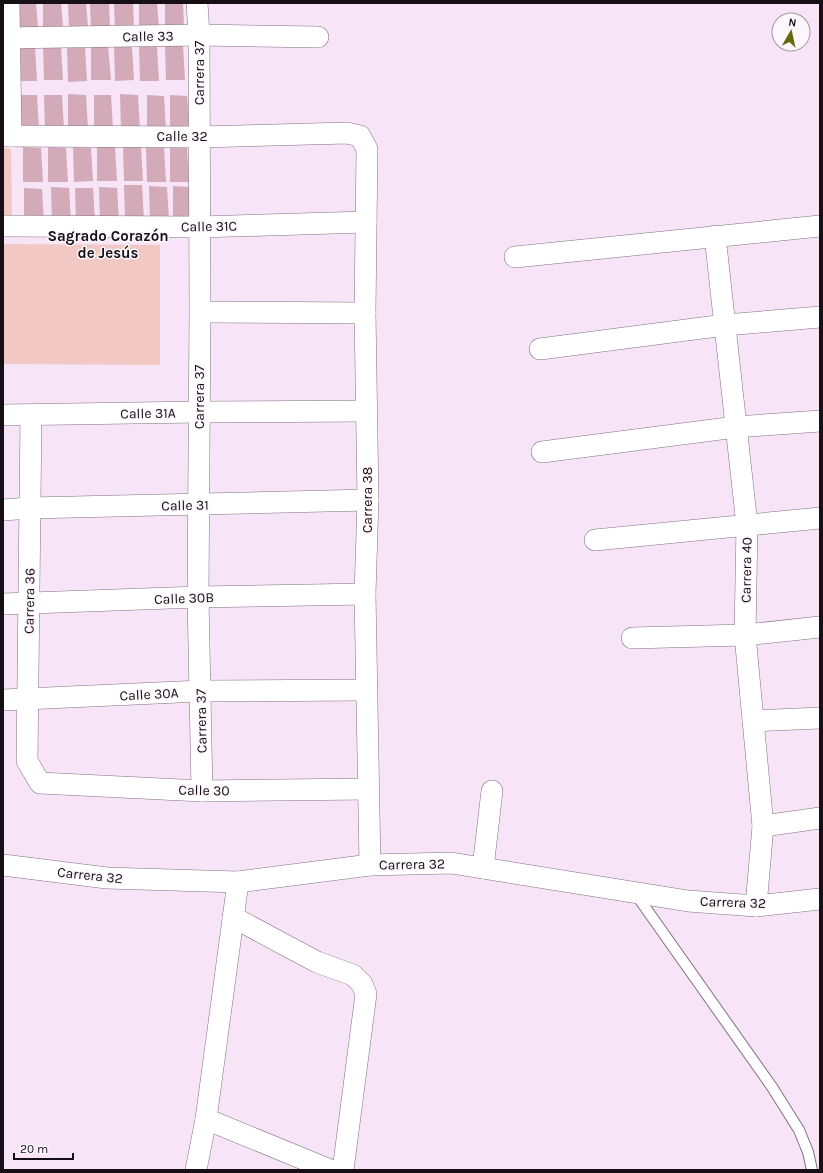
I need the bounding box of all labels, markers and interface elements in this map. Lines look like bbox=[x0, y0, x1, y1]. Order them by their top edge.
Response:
north arrow bbox=[771, 12, 811, 52]
text: N bbox=[788, 16, 797, 30]
street label: Calle 33 bbox=[122, 28, 174, 45]
street label: Carrera 37 bbox=[191, 40, 208, 105]
street label: Calle 32 bbox=[156, 128, 208, 145]
street label: Calle 31C bbox=[181, 218, 237, 235]
district label: Sagrado Corazón de Jesús bbox=[47, 227, 169, 262]
street label: Carrera 37 bbox=[191, 364, 208, 429]
street label: Calle 31A bbox=[120, 405, 176, 422]
street label: Carrera 38 bbox=[359, 467, 376, 533]
street label: Calle 31 bbox=[161, 497, 209, 514]
street label: Carrera 40 bbox=[737, 537, 756, 603]
street label: Carrera 36 bbox=[20, 568, 39, 634]
street label: Calle 30B bbox=[154, 589, 214, 608]
street label: Calle 30A bbox=[119, 684, 179, 705]
street label: Carrera 37 bbox=[192, 688, 211, 753]
street label: Calle 30 bbox=[178, 782, 230, 799]
street label: Carrera 32 bbox=[379, 855, 445, 874]
street label: Carrera 32 bbox=[56, 864, 124, 887]
street label: Carrera 32 bbox=[700, 893, 766, 912]
scale bar bbox=[14, 1135, 73, 1161]
text: 20 m bbox=[20, 1142, 48, 1156]

